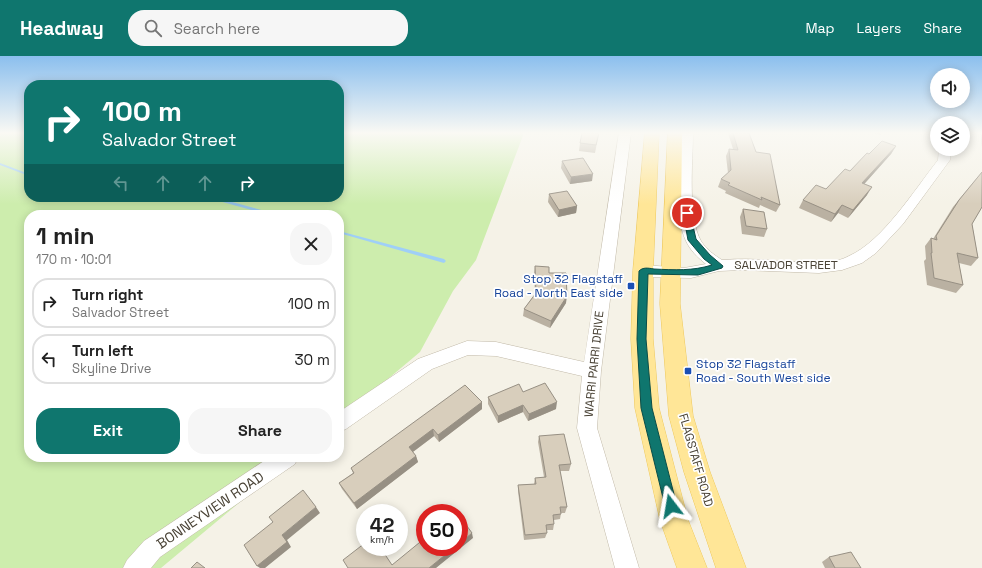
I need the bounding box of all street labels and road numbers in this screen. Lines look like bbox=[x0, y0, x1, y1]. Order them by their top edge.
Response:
street label: SALVADOR STREET bbox=[734, 257, 838, 273]
street label: WARRI PARRI DRIVE bbox=[580, 310, 608, 418]
street label: FLAGSTAFF ROAD bbox=[675, 412, 717, 508]
street label: BONNEYVIEW ROAD bbox=[153, 467, 267, 553]

